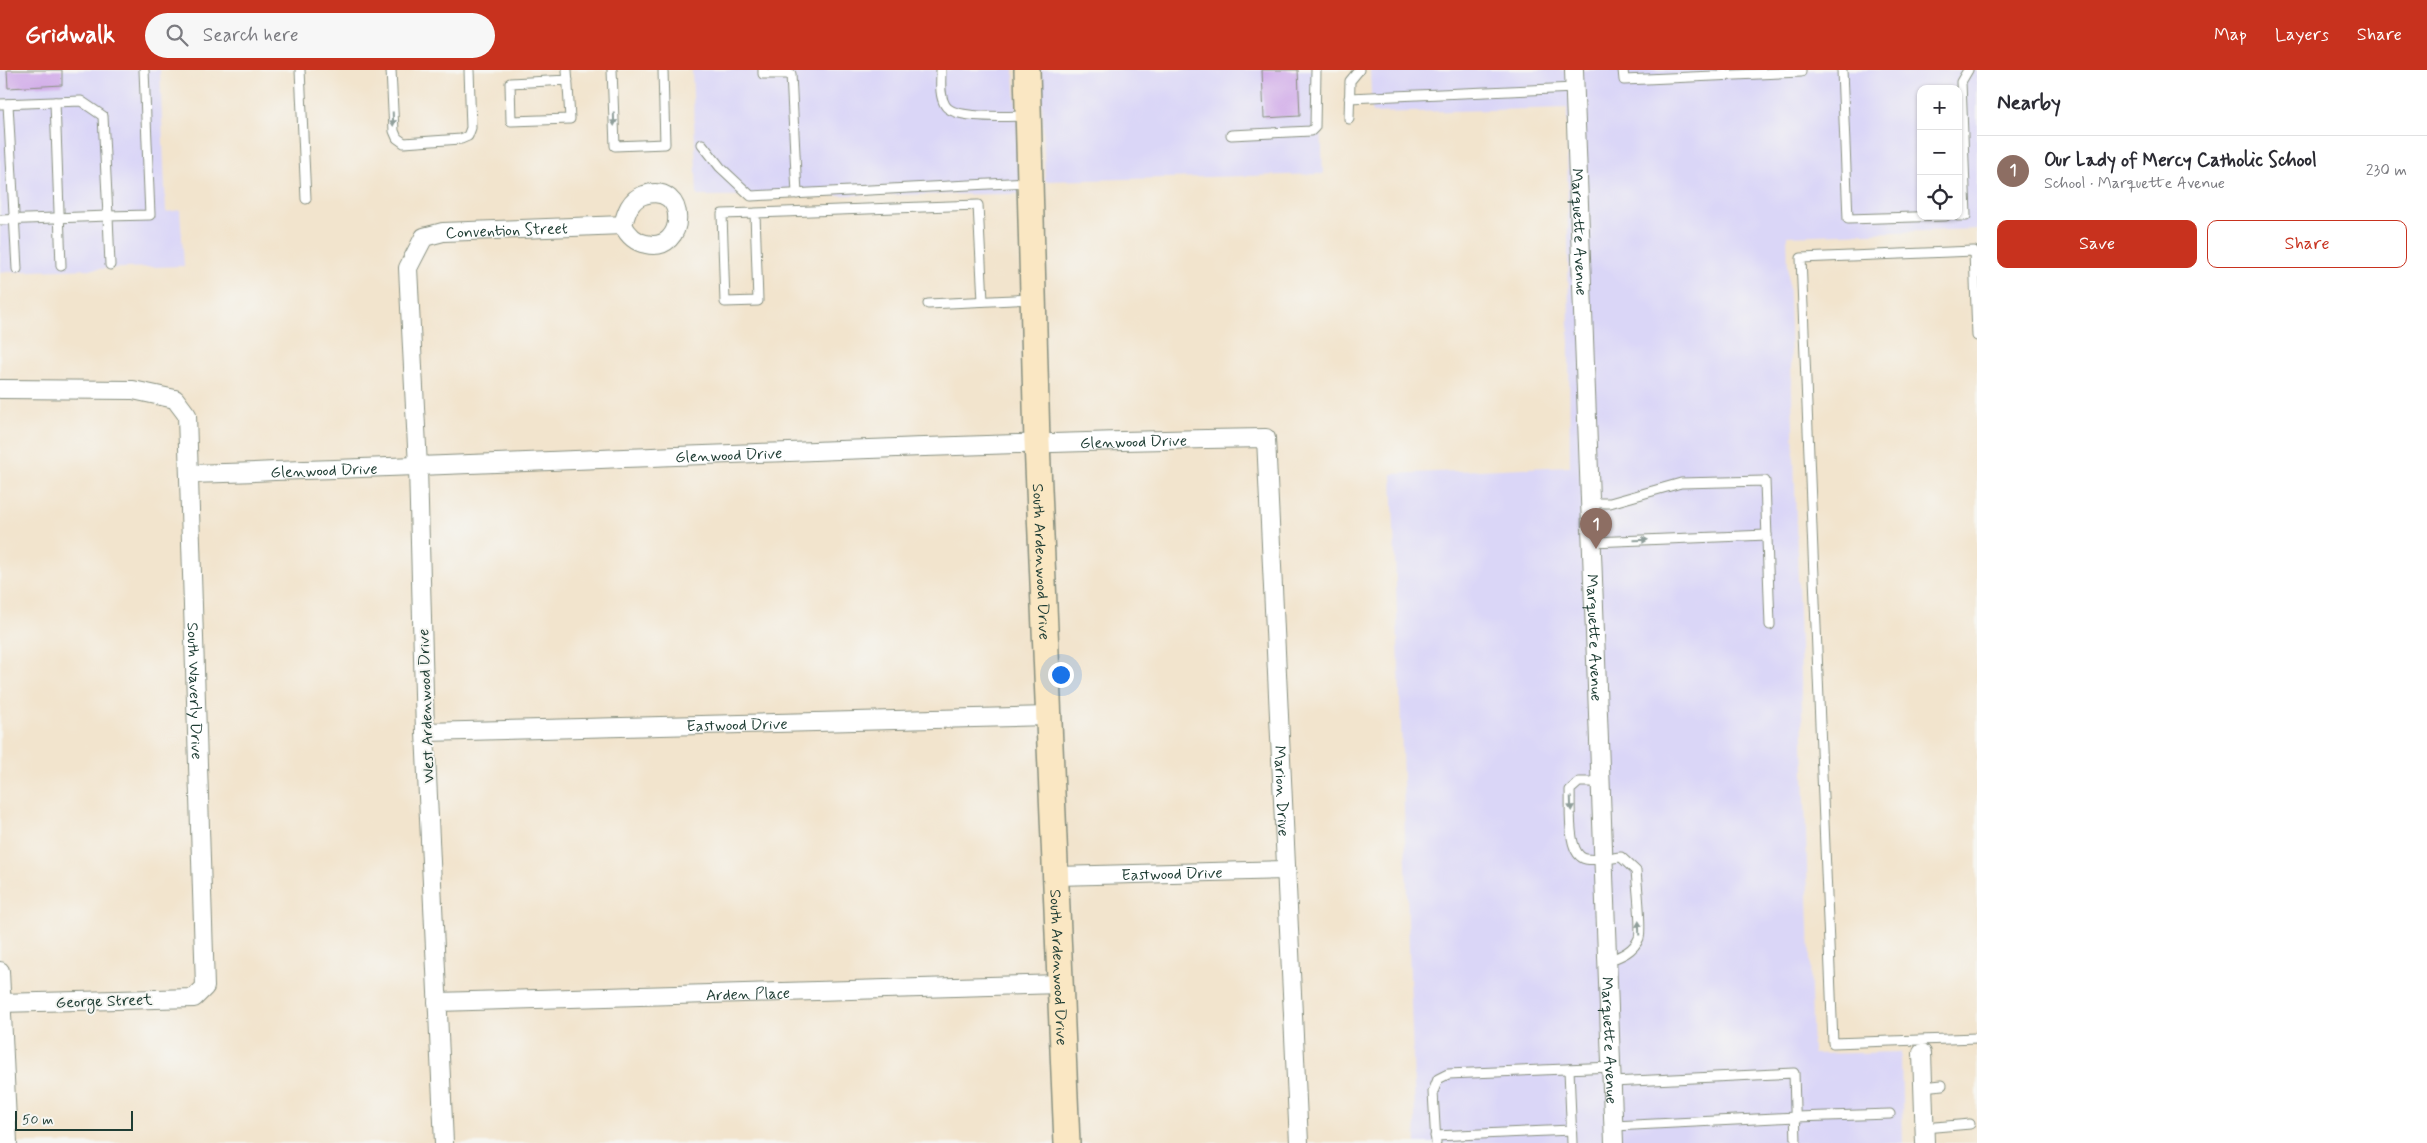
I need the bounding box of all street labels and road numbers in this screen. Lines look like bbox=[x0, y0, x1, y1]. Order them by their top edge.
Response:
street label: Marquette Avenue bbox=[1566, 168, 1591, 296]
street label: Convention Street bbox=[445, 218, 568, 244]
street label: Glenwood Drive bbox=[1080, 431, 1187, 454]
street label: Glenwood Drive bbox=[675, 443, 783, 468]
street label: Glenwood Drive bbox=[270, 459, 378, 483]
street label: South Ardenwood Drive bbox=[1027, 483, 1054, 640]
street label: Marquette Avenue bbox=[1581, 574, 1607, 702]
street label: South Waverly Drive bbox=[182, 622, 207, 760]
street label: West Ardenwood Drive bbox=[413, 628, 440, 783]
street label: Eastwood Drive bbox=[686, 714, 788, 737]
street label: Marion Drive bbox=[1268, 745, 1294, 837]
street label: Eastwood Drive bbox=[1121, 863, 1223, 886]
street label: South Ardenwood Drive bbox=[1044, 889, 1072, 1046]
street label: Marquette Avenue bbox=[1596, 976, 1622, 1104]
street label: Arden Place bbox=[705, 983, 790, 1006]
street label: George Street bbox=[55, 989, 154, 1015]

